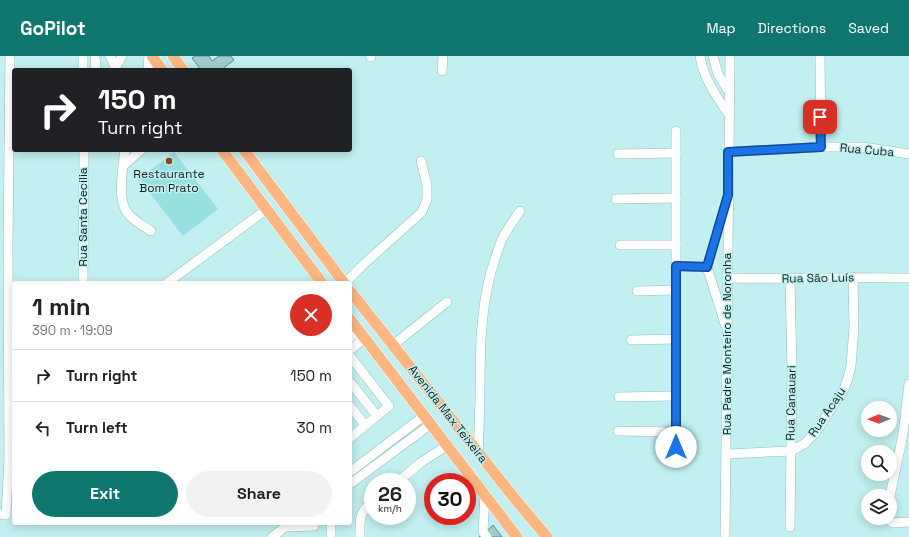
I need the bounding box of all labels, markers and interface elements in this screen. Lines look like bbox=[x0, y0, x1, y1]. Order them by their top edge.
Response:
text: GoPilot bbox=[20, 16, 86, 41]
text: Map bbox=[706, 19, 736, 37]
text: Directions bbox=[758, 19, 826, 37]
text: Saved bbox=[848, 19, 889, 37]
text: 150 m bbox=[98, 81, 177, 117]
icon: right bbox=[32, 84, 84, 136]
pin bbox=[803, 100, 837, 134]
icon: arrive bbox=[809, 106, 831, 128]
text: Turn right bbox=[98, 116, 182, 139]
street label: Rua Cuba bbox=[839, 140, 895, 160]
marker: Restaurante Bom Prato bbox=[164, 156, 174, 166]
place label: Restaurante Bom Prato bbox=[133, 166, 205, 196]
street label: Rua Santa Cecília bbox=[75, 167, 91, 267]
street label: Rua Padre Monteiro de Noronha bbox=[719, 253, 735, 435]
street label: Rua São Luís bbox=[782, 269, 854, 287]
text: 1 min bbox=[32, 291, 91, 322]
button: close bbox=[290, 294, 332, 336]
text: 390 m · 19:09 bbox=[32, 322, 113, 339]
street label: Avenida Max Teixeira bbox=[405, 362, 491, 466]
icon: right bbox=[32, 365, 54, 387]
street label: Rua Canauari bbox=[782, 365, 800, 441]
text: Turn right bbox=[66, 366, 137, 385]
text: 150 m bbox=[290, 366, 332, 385]
street label: Rua Acaju bbox=[805, 384, 849, 440]
north arrow bbox=[861, 401, 897, 437]
map controls bbox=[861, 401, 897, 525]
icon: left bbox=[32, 417, 54, 439]
text: Turn left bbox=[66, 418, 128, 437]
text: 30 m bbox=[297, 418, 332, 437]
position arrow bbox=[655, 426, 697, 468]
button: search bbox=[861, 445, 897, 481]
button: Exit bbox=[32, 471, 178, 517]
button: Share bbox=[186, 471, 332, 517]
speed limit sign: 30 bbox=[424, 473, 476, 525]
text: 26 bbox=[378, 481, 402, 507]
button: layers bbox=[861, 489, 897, 525]
text: km/h bbox=[378, 502, 402, 515]

